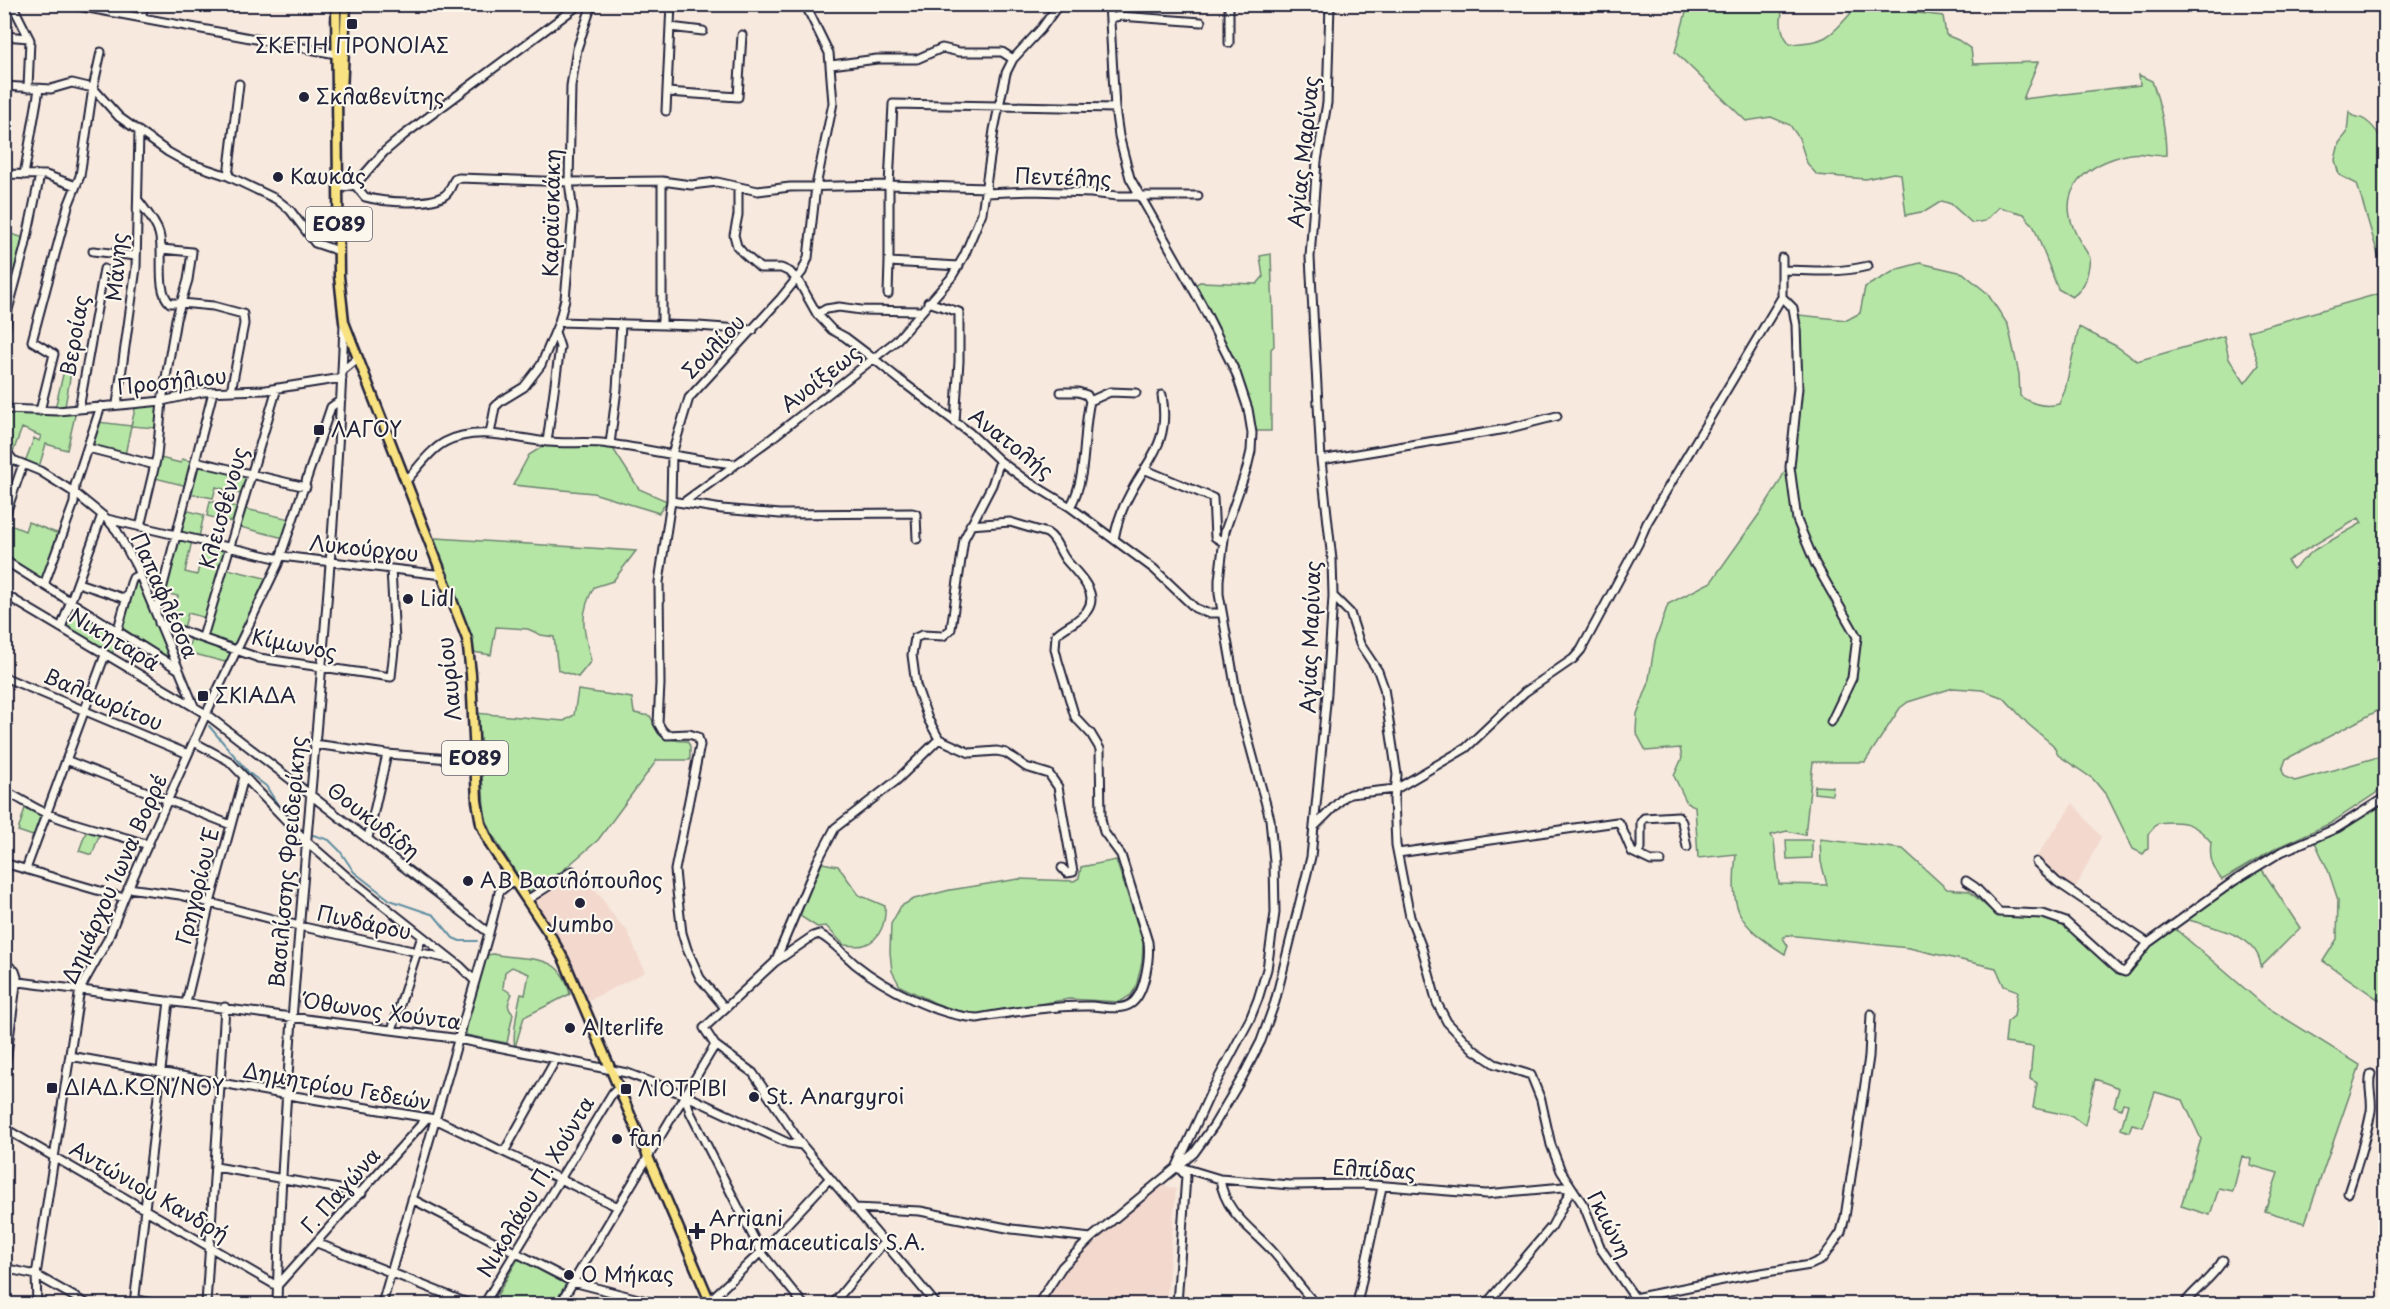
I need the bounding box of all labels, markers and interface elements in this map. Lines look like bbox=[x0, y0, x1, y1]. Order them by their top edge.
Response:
marker: ΣΚΕΠΗ ΠΡΟΝΟΙΑΣ bbox=[345, 17, 359, 31]
place label: ΣΚΕΠΗ ΠΡΟΝΟΙΑΣ bbox=[255, 28, 449, 60]
street label: Αγίας Μαρίνας bbox=[1278, 74, 1326, 229]
place label: Σκλαβενίτης bbox=[316, 79, 445, 111]
marker: Σκλαβενίτης bbox=[297, 90, 311, 104]
street label: Καραϊσκάκη bbox=[533, 148, 567, 277]
street label: Πεντέλης bbox=[1014, 158, 1112, 194]
place label: Καυκάς bbox=[290, 159, 366, 191]
marker: Καυκάς bbox=[271, 170, 285, 184]
road number: ΕΟ89 bbox=[306, 207, 372, 241]
street label: Μάνης bbox=[96, 231, 134, 303]
street label: Βεροίας bbox=[50, 292, 96, 379]
street label: Σουλίου bbox=[674, 306, 752, 385]
street label: Ανοίξεως bbox=[773, 336, 867, 419]
street label: Προσήλιου bbox=[115, 358, 228, 402]
street label: Ανατολής bbox=[963, 399, 1062, 486]
place label: ΛΑΓΟΥ bbox=[331, 412, 402, 444]
marker: ΛΑΓΟΥ bbox=[312, 423, 326, 437]
street label: Κλεισθένους bbox=[189, 443, 255, 572]
street label: Λυκούργου bbox=[308, 525, 420, 569]
street label: Παπαφλέσσα bbox=[124, 527, 208, 664]
street label: Αγίας Μαρίνας bbox=[1290, 560, 1328, 714]
place label: Lidl bbox=[420, 581, 455, 613]
marker: Lidl bbox=[401, 592, 415, 606]
street label: Νικηταρά bbox=[64, 599, 167, 678]
street label: Κίμωνος bbox=[249, 619, 340, 667]
street label: Λαυρίου bbox=[428, 636, 468, 723]
street label: Βαλαωρίτου bbox=[39, 659, 169, 738]
place label: ΣΚΙΑΔΑ bbox=[215, 678, 296, 710]
marker: ΣΚΙΑΔΑ bbox=[196, 689, 210, 703]
street label: Βασιλίσσης Φρειδερίκης bbox=[259, 734, 313, 989]
road number: ΕΟ89 bbox=[442, 741, 508, 775]
street label: Δημάρχου Ίωνα Βορρέ bbox=[53, 768, 174, 988]
street label: Θουκυδίδη bbox=[321, 773, 427, 866]
street label: Γρηγορίου Ε΄ bbox=[166, 824, 226, 948]
place label: ΑΒ Βασιλόπουλος bbox=[480, 863, 663, 895]
marker: ΑΒ Βασιλόπουλος bbox=[461, 874, 475, 888]
street label: Πινδάρου bbox=[314, 895, 415, 947]
marker: Jumbo bbox=[573, 896, 587, 910]
place label: Jumbo bbox=[546, 907, 614, 939]
street label: Όθωνος Χούντα bbox=[299, 983, 463, 1037]
place label: Alterlife bbox=[582, 1010, 664, 1042]
marker: Alterlife bbox=[563, 1021, 577, 1035]
street label: Δημητρίου Γεδεών bbox=[241, 1053, 434, 1117]
place label: ΔΙΑΔ.ΚΩΝ/ΝΟΥ bbox=[64, 1070, 225, 1102]
place label: ΛΙΟΤΡΙΒΙ bbox=[638, 1071, 727, 1103]
place label: St. Anargyroi bbox=[766, 1079, 904, 1111]
marker: ΔΙΑΔ.ΚΩΝ/ΝΟΥ bbox=[45, 1081, 59, 1095]
marker: ΛΙΟΤΡΙΒΙ bbox=[619, 1082, 633, 1096]
street label: Νικολάου Π. Χούντα bbox=[467, 1089, 601, 1283]
marker: St. Anargyroi bbox=[747, 1090, 761, 1104]
place label: fan bbox=[629, 1121, 663, 1153]
street label: Αντώνιου Κανδρή bbox=[64, 1132, 236, 1249]
marker: fan bbox=[610, 1132, 624, 1146]
street label: Γ. Παγώνα bbox=[292, 1139, 387, 1240]
street label: Ελπίδας bbox=[1332, 1150, 1417, 1186]
street label: Γκιώνη bbox=[1580, 1185, 1641, 1264]
place label: Arriani Pharmaceuticals S.A. bbox=[709, 1201, 926, 1257]
marker: Arriani Pharmaceuticals S.A. bbox=[690, 1224, 704, 1238]
place label: Ο Μήκας bbox=[581, 1257, 674, 1289]
marker: Ο Μήκας bbox=[562, 1268, 576, 1282]

